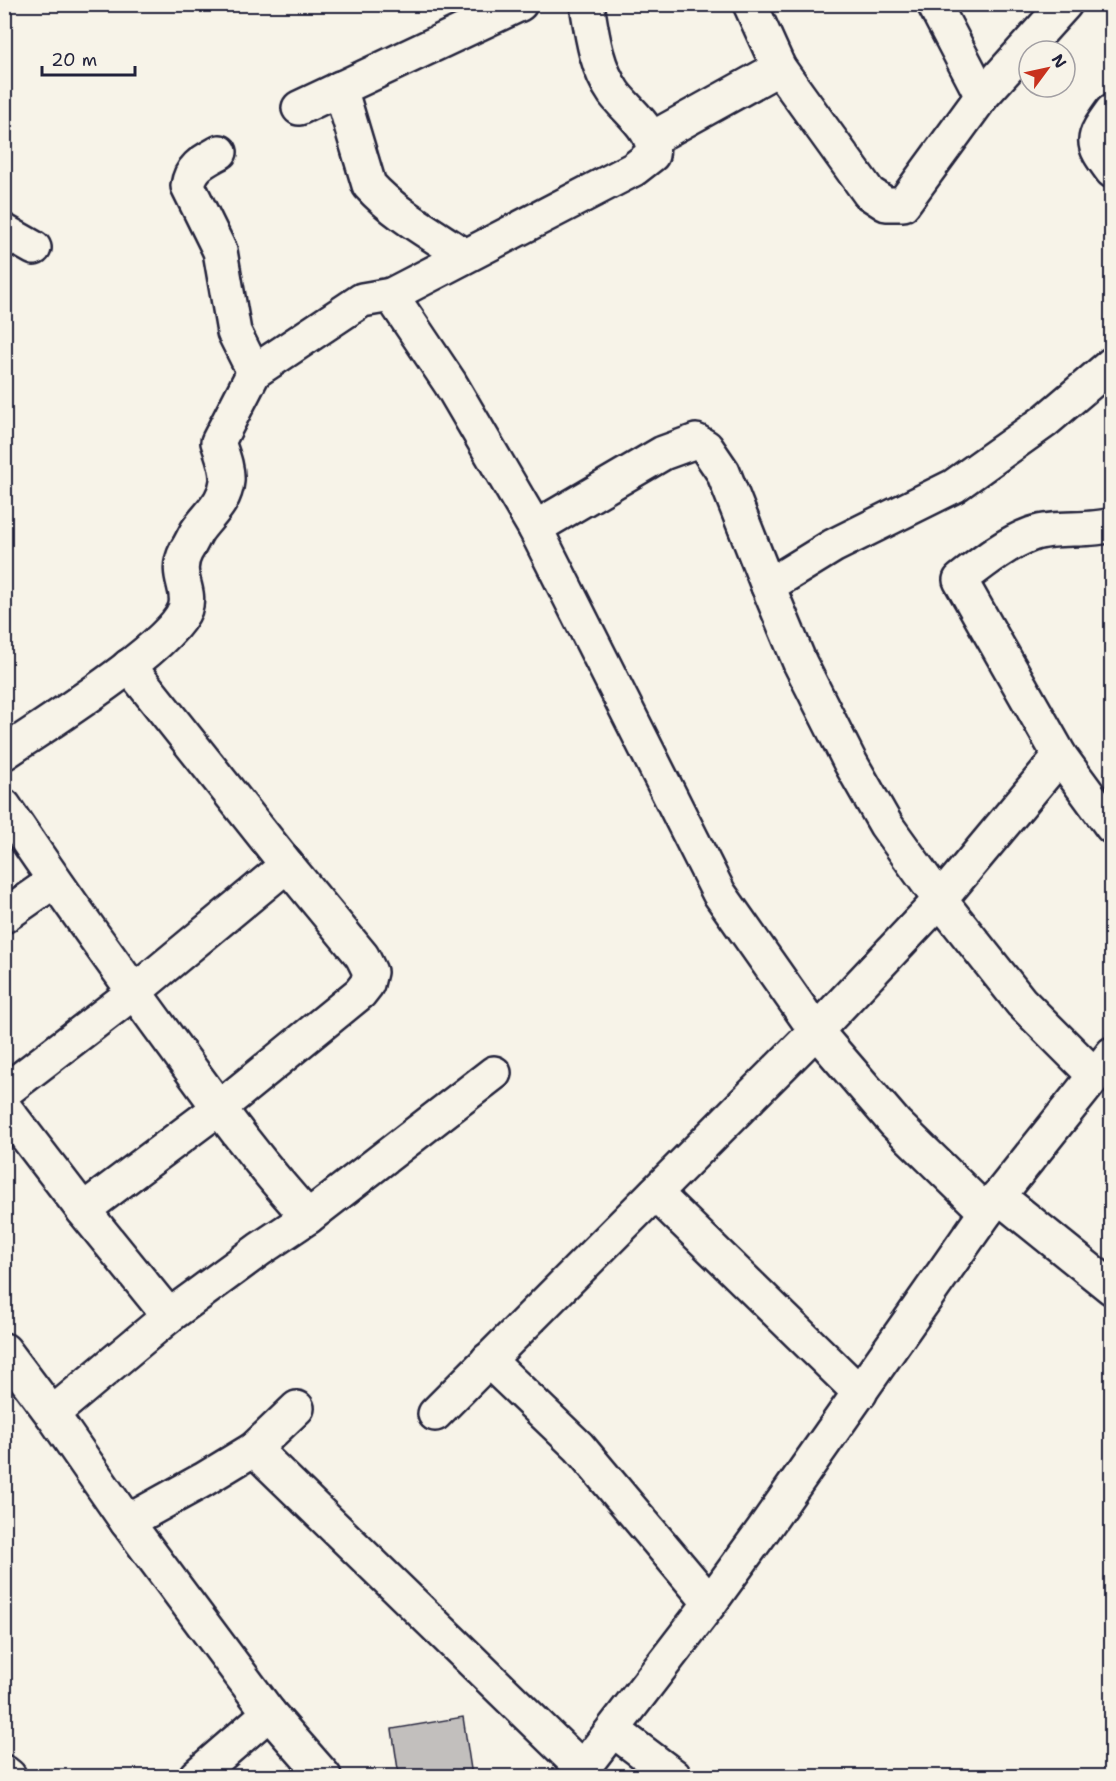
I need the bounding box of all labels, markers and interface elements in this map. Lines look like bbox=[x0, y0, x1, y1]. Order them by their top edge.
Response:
scale bar bbox=[42, 39, 135, 77]
north arrow bbox=[1017, 39, 1077, 99]
text: 20 m bbox=[51, 48, 97, 72]
text: N bbox=[1047, 50, 1071, 72]

